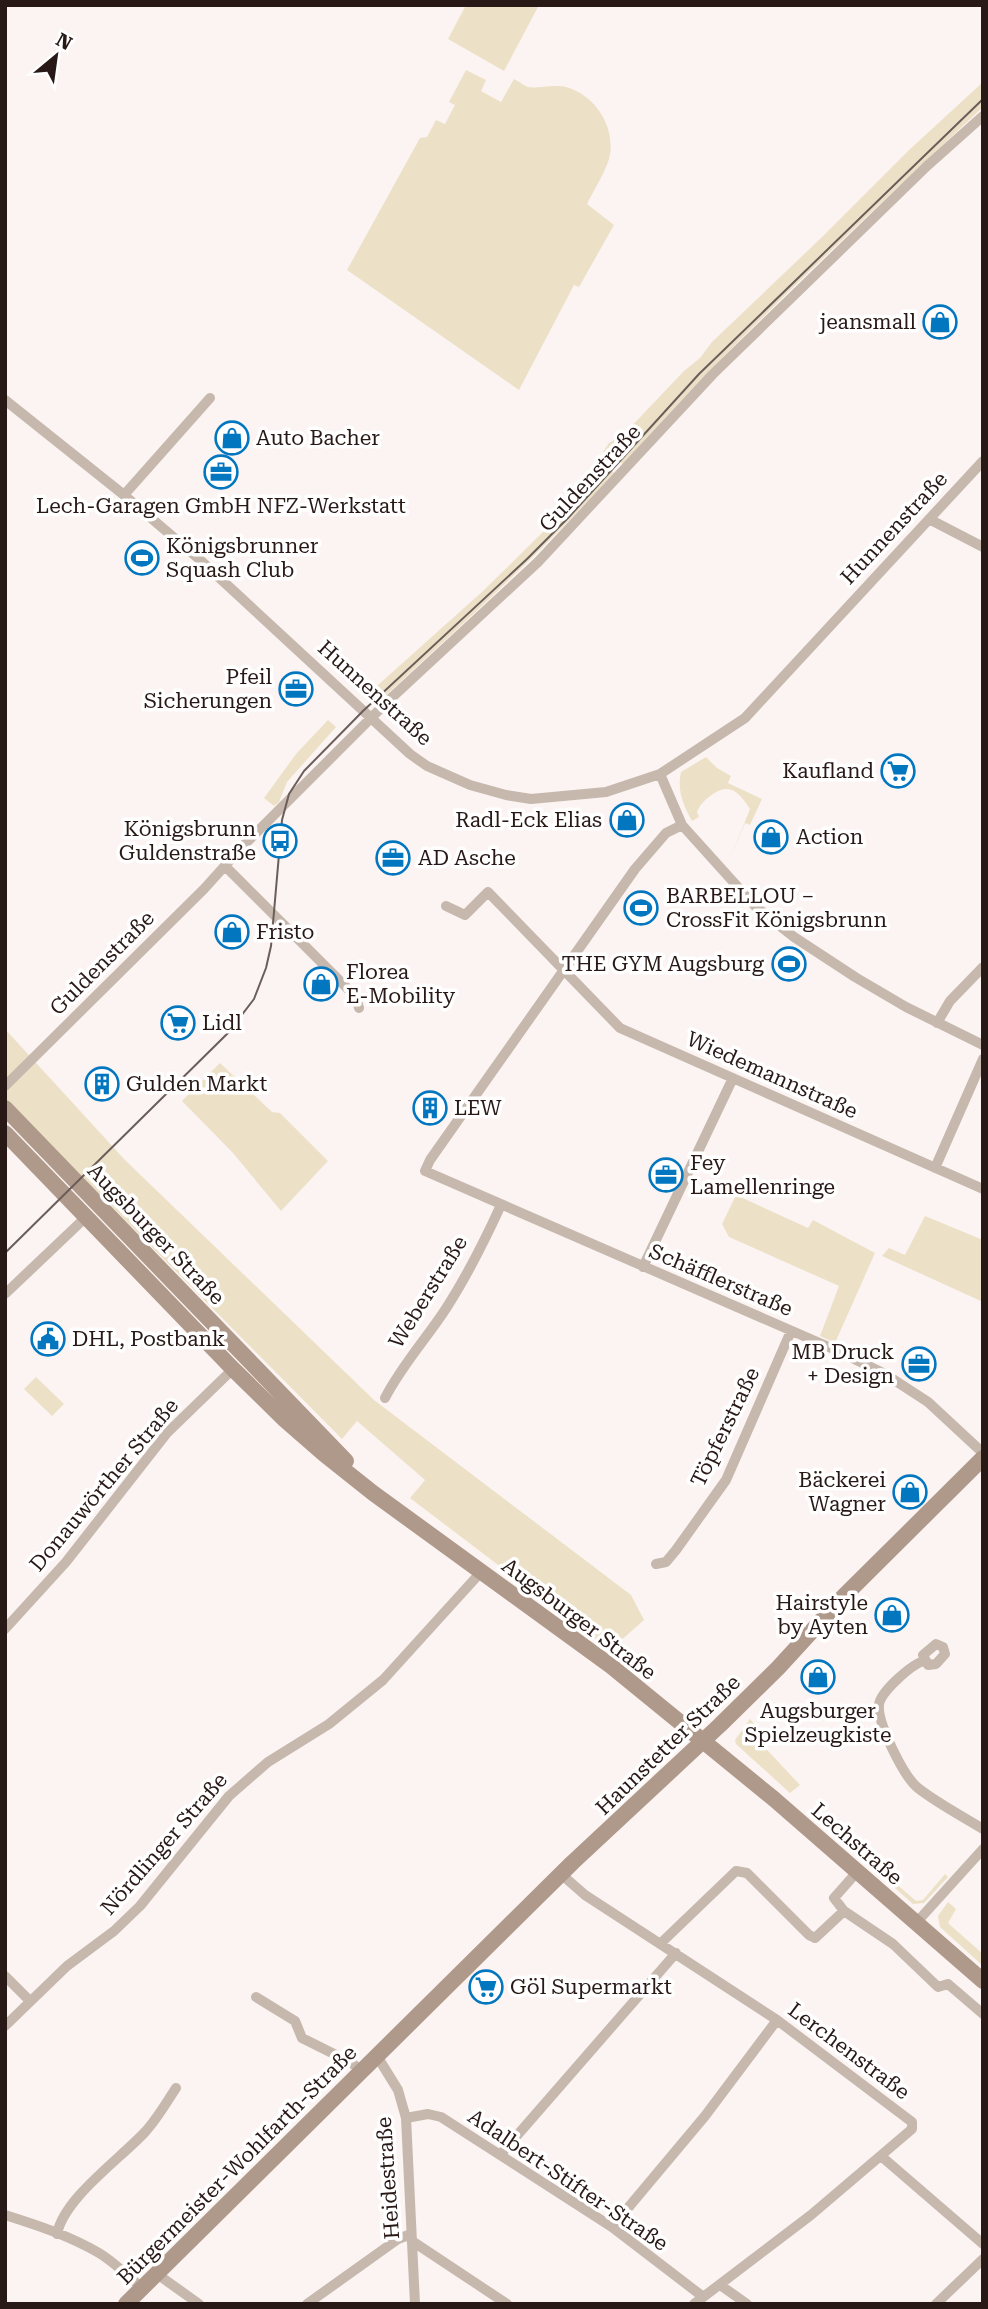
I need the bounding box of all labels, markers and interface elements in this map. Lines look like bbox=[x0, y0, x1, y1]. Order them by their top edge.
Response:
north arrow bbox=[21, 21, 91, 91]
text: N bbox=[52, 28, 76, 55]
shop icon: jeansmall bbox=[921, 303, 959, 341]
place label: jeansmall bbox=[818, 310, 916, 334]
shop icon: Auto Bacher bbox=[213, 419, 251, 457]
street label: Guldenstraße bbox=[534, 420, 646, 536]
place label: Auto Bacher bbox=[256, 426, 380, 450]
office icon: Lech-Garagen GmbH NFZ-Werkstatt bbox=[202, 453, 240, 491]
street label: Hunnenstraße bbox=[836, 467, 952, 589]
place label: Lech-Garagen GmbH NFZ-Werkstatt bbox=[36, 494, 406, 518]
place label: Königsbrunner Squash Club bbox=[166, 534, 319, 582]
sports icon: Königsbrunner Squash Club bbox=[123, 539, 161, 577]
street label: Hunnenstraße bbox=[313, 636, 437, 750]
place label: Pfeil Sicherungen bbox=[144, 665, 273, 713]
office icon: Pfeil Sicherungen bbox=[277, 670, 315, 708]
supermarket icon: Kaufland bbox=[879, 752, 917, 790]
place label: Kaufland bbox=[782, 759, 875, 783]
shop icon: Radl-Eck Elias bbox=[608, 801, 646, 839]
place label: Radl-Eck Elias bbox=[455, 808, 602, 832]
place label: Königsbrunn Guldenstraße bbox=[119, 817, 256, 865]
shop icon: Action bbox=[752, 818, 790, 856]
bus stop icon: Königsbrunn Guldenstraße bbox=[261, 822, 299, 860]
place label: Action bbox=[796, 825, 864, 849]
office icon: AD Asche bbox=[374, 839, 412, 877]
place label: AD Asche bbox=[418, 846, 516, 870]
place label: BARBELLOU – CrossFit Königsbrunn bbox=[666, 884, 887, 932]
sports icon: BARBELLOU – CrossFit Königsbrunn bbox=[622, 889, 660, 927]
street label: Guldenstraße bbox=[45, 906, 159, 1020]
shop icon: Fristo bbox=[213, 913, 251, 951]
place label: Fristo bbox=[256, 920, 314, 944]
sports icon: THE GYM Augsburg bbox=[770, 945, 808, 983]
place label: THE GYM Augsburg bbox=[562, 952, 764, 976]
place label: Florea E-Mobility bbox=[346, 960, 456, 1008]
shop icon: Florea E-Mobility bbox=[302, 965, 340, 1003]
supermarket icon: Lidl bbox=[159, 1004, 197, 1042]
place label: Lidl bbox=[202, 1011, 242, 1035]
street label: Wiedemannstraße bbox=[683, 1027, 861, 1123]
building icon: Gulden Markt bbox=[83, 1065, 121, 1103]
place label: Gulden Markt bbox=[126, 1072, 267, 1096]
building icon: LEW bbox=[411, 1089, 449, 1127]
place label: LEW bbox=[454, 1096, 502, 1120]
place label: Fey Lamellenringe bbox=[690, 1151, 835, 1199]
office icon: Fey Lamellenringe bbox=[647, 1156, 685, 1194]
street label: Augsburger Straße bbox=[83, 1159, 229, 1309]
street label: Weberstraße bbox=[384, 1231, 472, 1353]
street label: Schäfflerstraße bbox=[646, 1239, 796, 1321]
public building icon: DHL, Postbank bbox=[29, 1320, 67, 1358]
place label: DHL, Postbank bbox=[72, 1327, 225, 1351]
place label: MB Druck + Design bbox=[792, 1340, 894, 1388]
office icon: MB Druck + Design bbox=[900, 1345, 938, 1383]
street label: Töpferstraße bbox=[686, 1363, 764, 1491]
street label: Donauwörther Straße bbox=[25, 1394, 183, 1576]
place label: Bäckerei Wagner bbox=[798, 1468, 886, 1516]
shop icon: Bäckerei Wagner bbox=[891, 1473, 929, 1511]
street label: Augsburger Straße bbox=[497, 1553, 661, 1685]
place label: Hairstyle by Ayten bbox=[776, 1591, 868, 1639]
shop icon: Hairstyle by Ayten bbox=[873, 1596, 911, 1634]
shop icon: Augsburger Spielzeugkiste bbox=[799, 1658, 837, 1696]
street label: Haunstetter Straße bbox=[591, 1670, 745, 1820]
place label: Augsburger Spielzeugkiste bbox=[745, 1699, 892, 1747]
street label: Nördlinger Straße bbox=[96, 1768, 232, 1920]
street label: Lechstraße bbox=[807, 1798, 907, 1890]
supermarket icon: Göl Supermarkt bbox=[467, 1968, 505, 2006]
place label: Göl Supermarkt bbox=[510, 1975, 672, 1999]
street label: Lerchenstraße bbox=[784, 1998, 914, 2104]
street label: Bürgermeister-Wohlfarth-Straße bbox=[113, 2041, 361, 2289]
street label: Adalbert-Stifter-Straße bbox=[464, 2104, 672, 2256]
street label: Heidestraße bbox=[372, 2116, 404, 2240]

